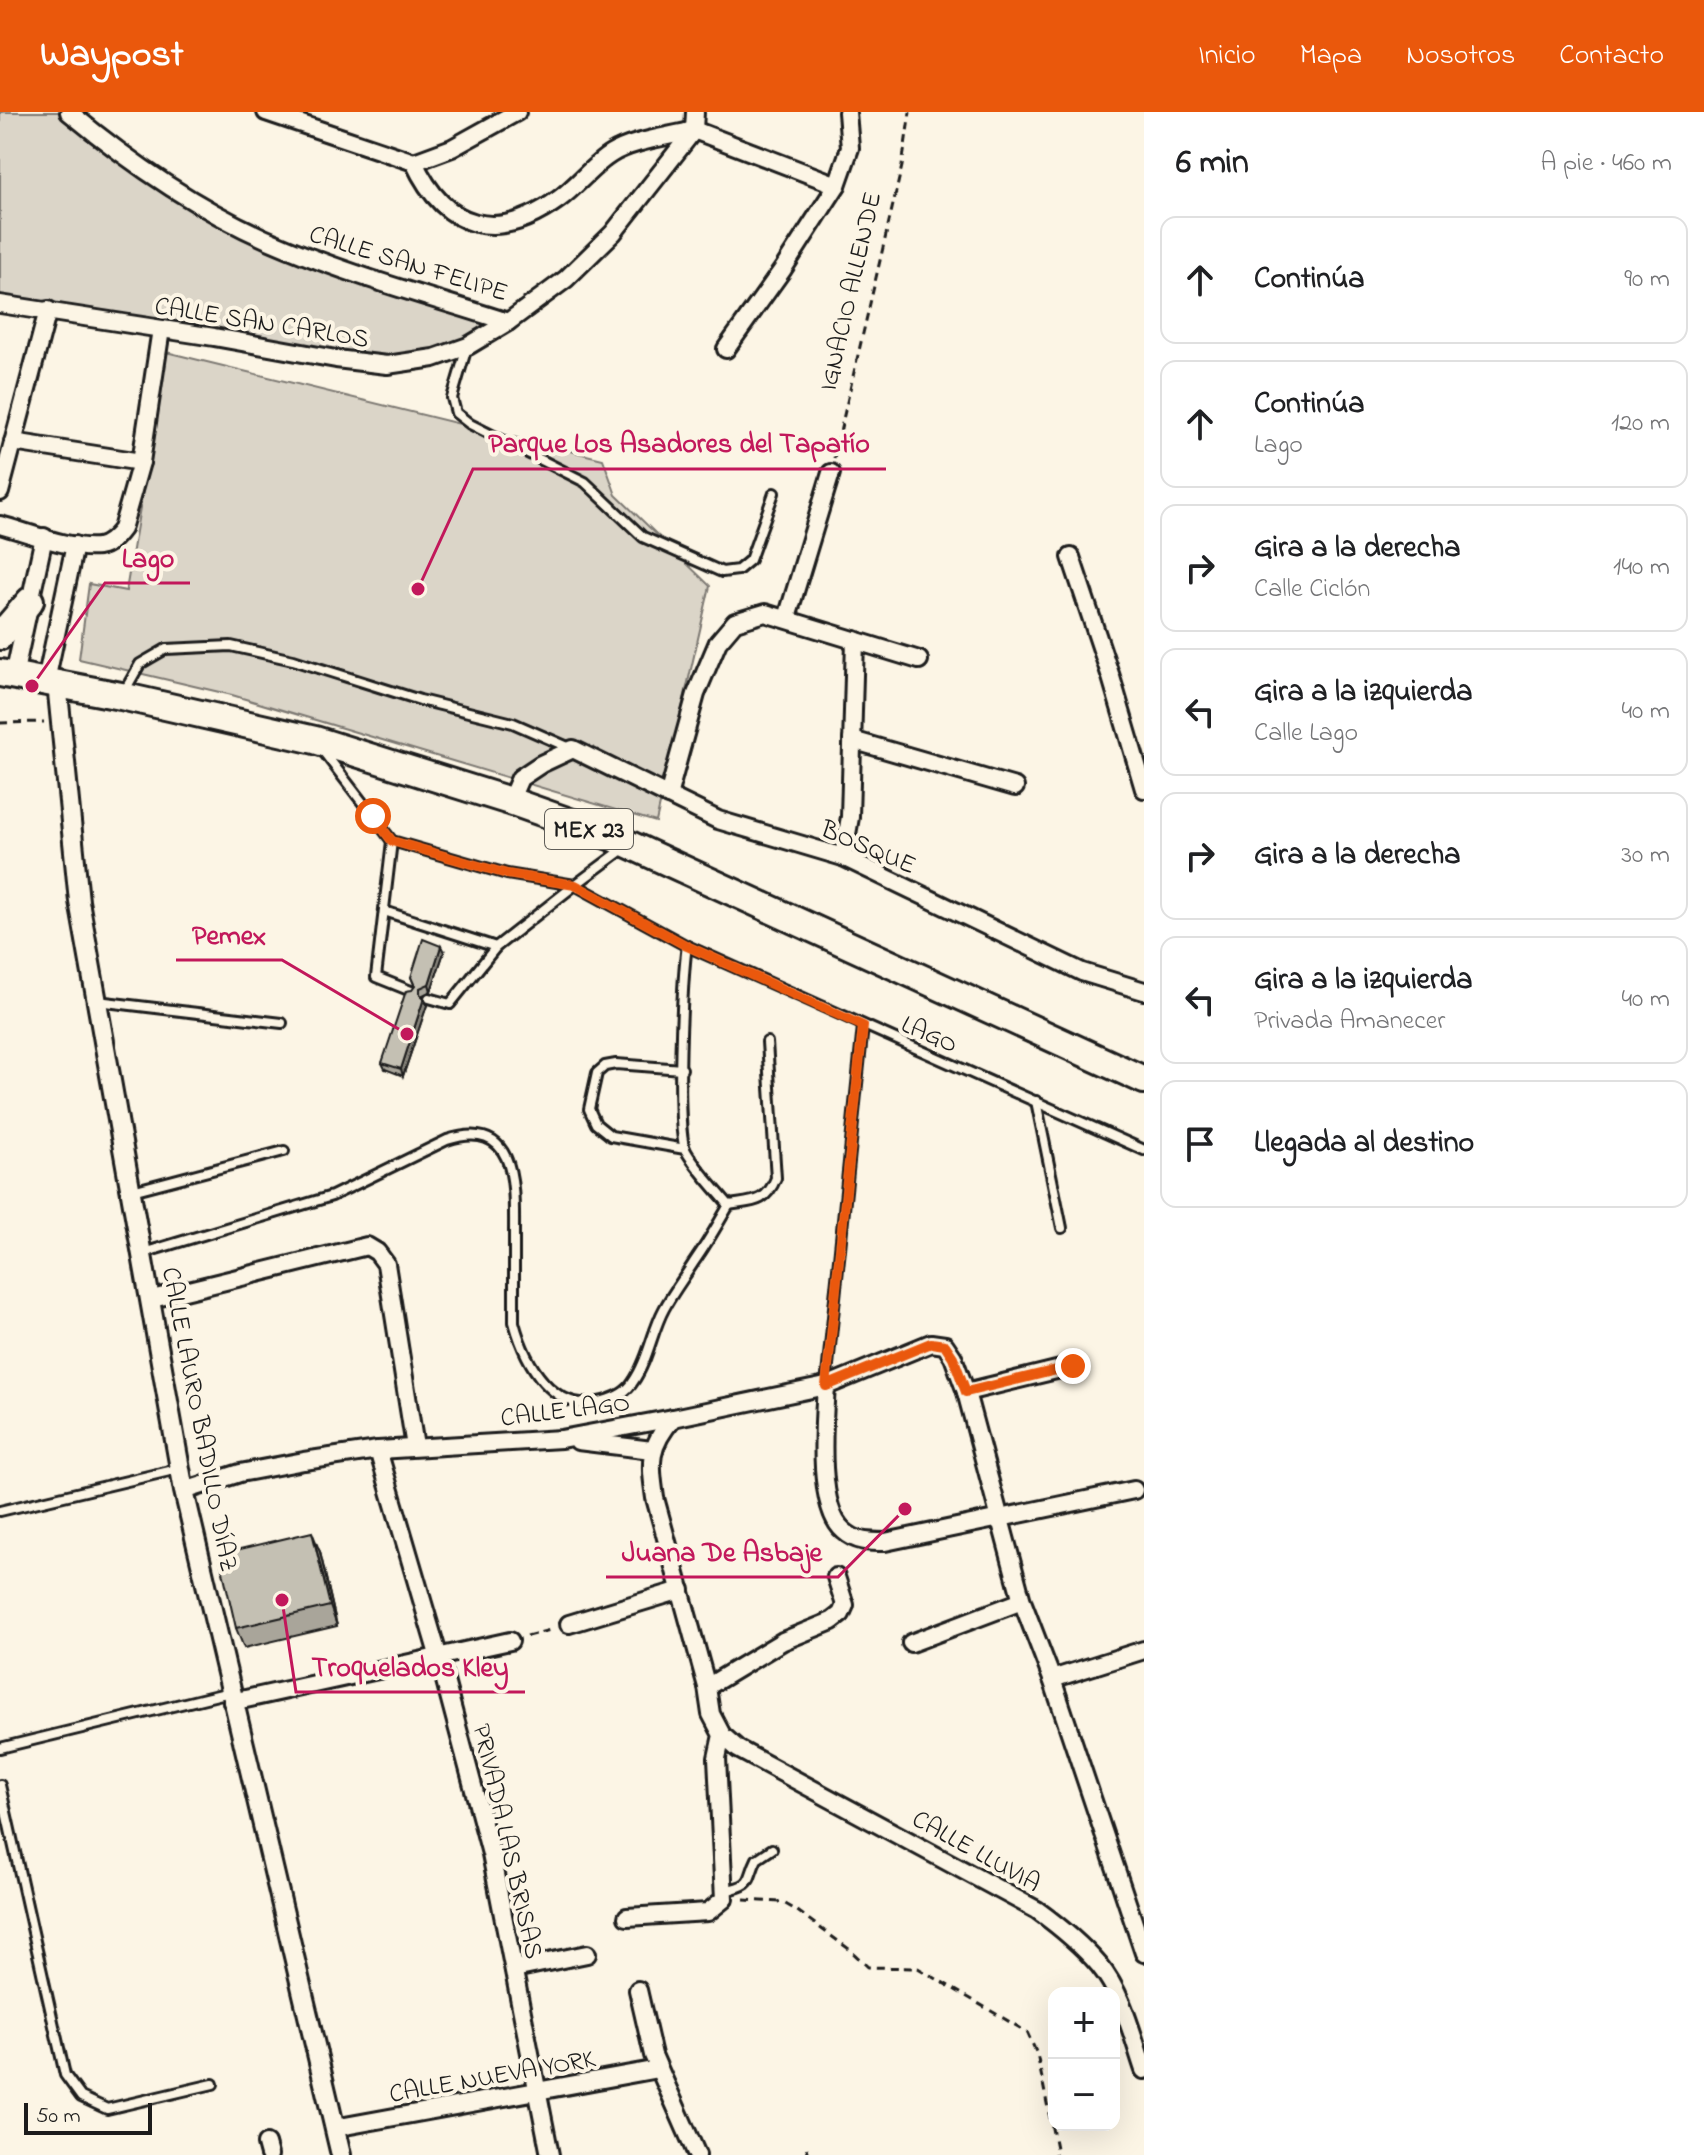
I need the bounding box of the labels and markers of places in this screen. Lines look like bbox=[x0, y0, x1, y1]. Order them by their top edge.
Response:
callout: Parque Los Asadores del Tapatío bbox=[473, 417, 886, 469]
callout: Lago bbox=[105, 531, 190, 583]
callout: Pemex bbox=[176, 908, 282, 960]
callout: Juana De Asbaje bbox=[606, 1525, 838, 1577]
callout: Troquelados Kley bbox=[296, 1640, 525, 1692]

